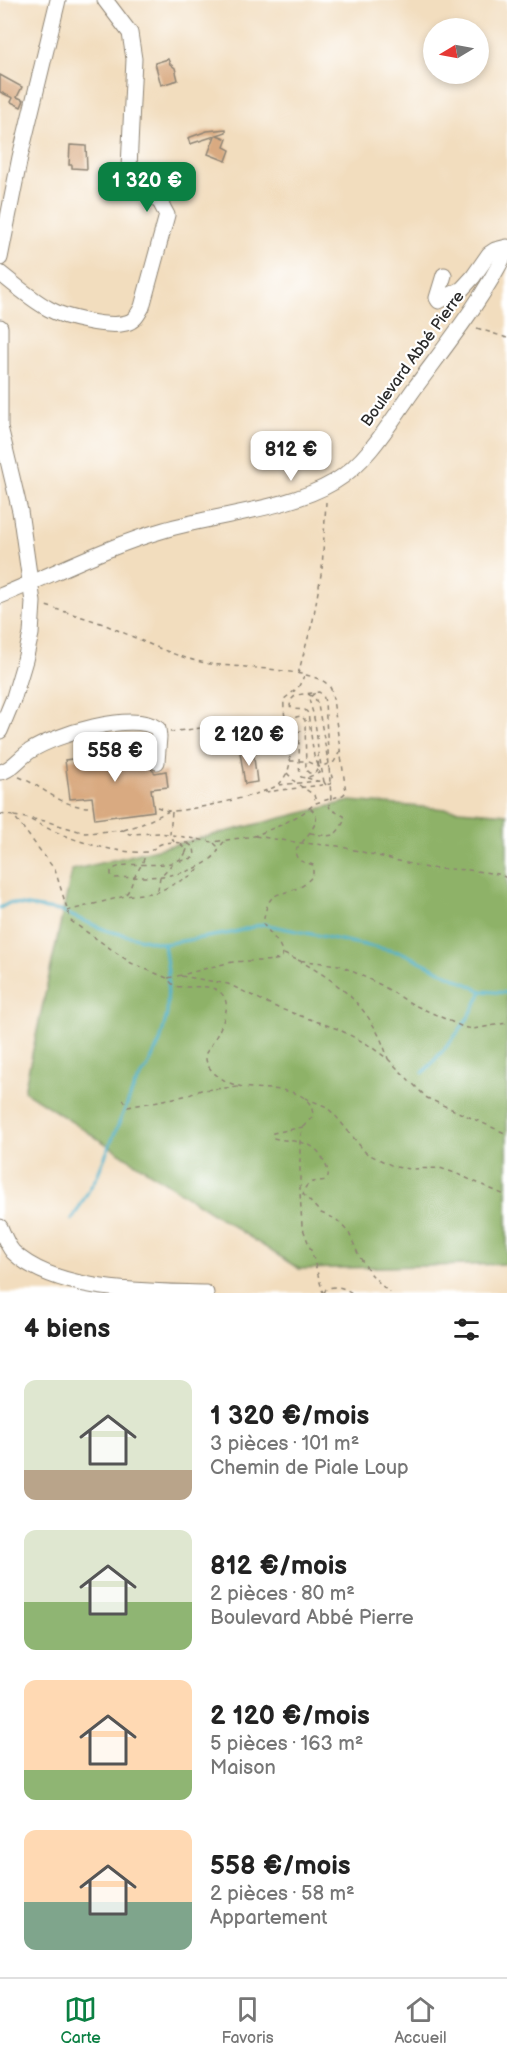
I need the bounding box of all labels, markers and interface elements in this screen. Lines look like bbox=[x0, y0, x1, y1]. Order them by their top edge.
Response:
north arrow bbox=[423, 18, 489, 84]
map controls bbox=[423, 18, 489, 84]
pin: 1 320 € bbox=[92, 162, 202, 213]
text: 1 320 € bbox=[112, 169, 182, 193]
street label: Boulevard Abbé Pierre bbox=[357, 287, 469, 430]
pin: 812 € bbox=[249, 431, 333, 482]
text: 812 € bbox=[265, 438, 317, 462]
pin: 2 120 € bbox=[194, 716, 304, 767]
text: 2 120 € bbox=[214, 723, 284, 747]
pin: 558 € bbox=[73, 732, 157, 783]
text: 558 € bbox=[87, 739, 143, 763]
icon: filters bbox=[450, 1313, 483, 1346]
text: 4 biens bbox=[24, 1314, 110, 1345]
text: 1 320 €/mois bbox=[210, 1401, 369, 1432]
icon: home bbox=[72, 1404, 144, 1476]
text: 3 pièces · 101 m² bbox=[210, 1432, 359, 1456]
text: Chemin de Piale Loup bbox=[210, 1456, 409, 1480]
text: 812 €/mois bbox=[210, 1551, 347, 1582]
icon: home bbox=[72, 1554, 144, 1626]
text: 2 pièces · 80 m² bbox=[210, 1582, 355, 1606]
text: Boulevard Abbé Pierre bbox=[210, 1606, 414, 1630]
text: 2 120 €/mois bbox=[210, 1701, 370, 1732]
icon: home bbox=[72, 1704, 144, 1776]
text: 5 pièces · 163 m² bbox=[210, 1732, 363, 1756]
text: Maison bbox=[210, 1756, 276, 1780]
text: 558 €/mois bbox=[210, 1851, 351, 1882]
icon: home bbox=[72, 1854, 144, 1926]
text: 2 pièces · 58 m² bbox=[210, 1882, 355, 1906]
text: Appartement bbox=[210, 1906, 327, 1930]
tab: Carte bbox=[60, 1993, 101, 2048]
tab: Favoris bbox=[221, 1993, 274, 2048]
tab: Accueil bbox=[394, 1993, 447, 2048]

